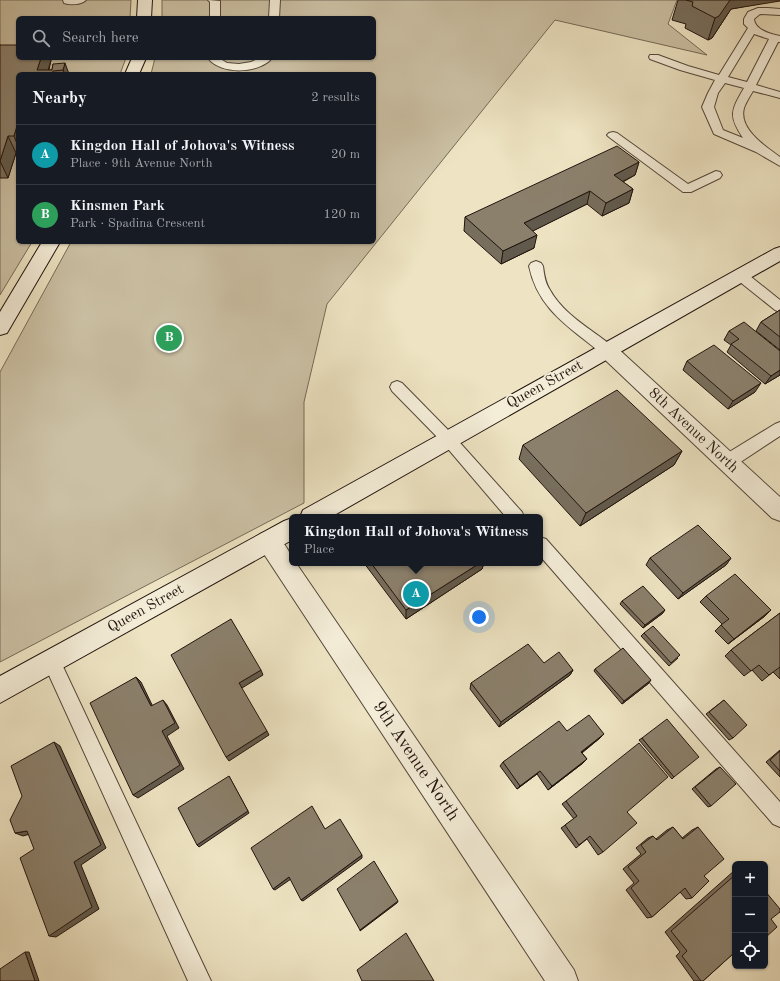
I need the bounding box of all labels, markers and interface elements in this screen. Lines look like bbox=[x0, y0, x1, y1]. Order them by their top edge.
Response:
search box bbox=[16, 16, 376, 60]
icon: search bbox=[30, 27, 52, 49]
text: Search here bbox=[62, 31, 139, 46]
text: Nearby bbox=[32, 90, 87, 107]
text: 2 results bbox=[311, 91, 360, 104]
text: Kingdon Hall of Johova's Witness bbox=[70, 139, 295, 154]
text: A bbox=[40, 148, 50, 161]
text: 20 m bbox=[331, 148, 360, 161]
text: Place · 9th Avenue North bbox=[70, 157, 212, 170]
text: Kinsmen Park bbox=[70, 199, 165, 214]
text: B bbox=[40, 208, 50, 221]
text: 120 m bbox=[323, 208, 360, 221]
text: Park · Spadina Crescent bbox=[70, 217, 205, 230]
pin: B bbox=[156, 323, 182, 353]
street label: Queen Street bbox=[504, 358, 586, 412]
street label: 8th Avenue North bbox=[645, 386, 741, 476]
popup bbox=[289, 514, 543, 566]
text: Kingdon Hall of Johova's Witness bbox=[304, 525, 528, 540]
text: Place bbox=[304, 543, 334, 556]
pin: A bbox=[403, 579, 429, 609]
street label: Queen Street bbox=[105, 582, 187, 636]
your location bbox=[469, 607, 489, 627]
street label: 9th Avenue North bbox=[369, 698, 463, 824]
map controls bbox=[732, 861, 768, 969]
button: + bbox=[732, 861, 768, 897]
button: − bbox=[732, 897, 768, 933]
button: locate bbox=[732, 933, 768, 969]

